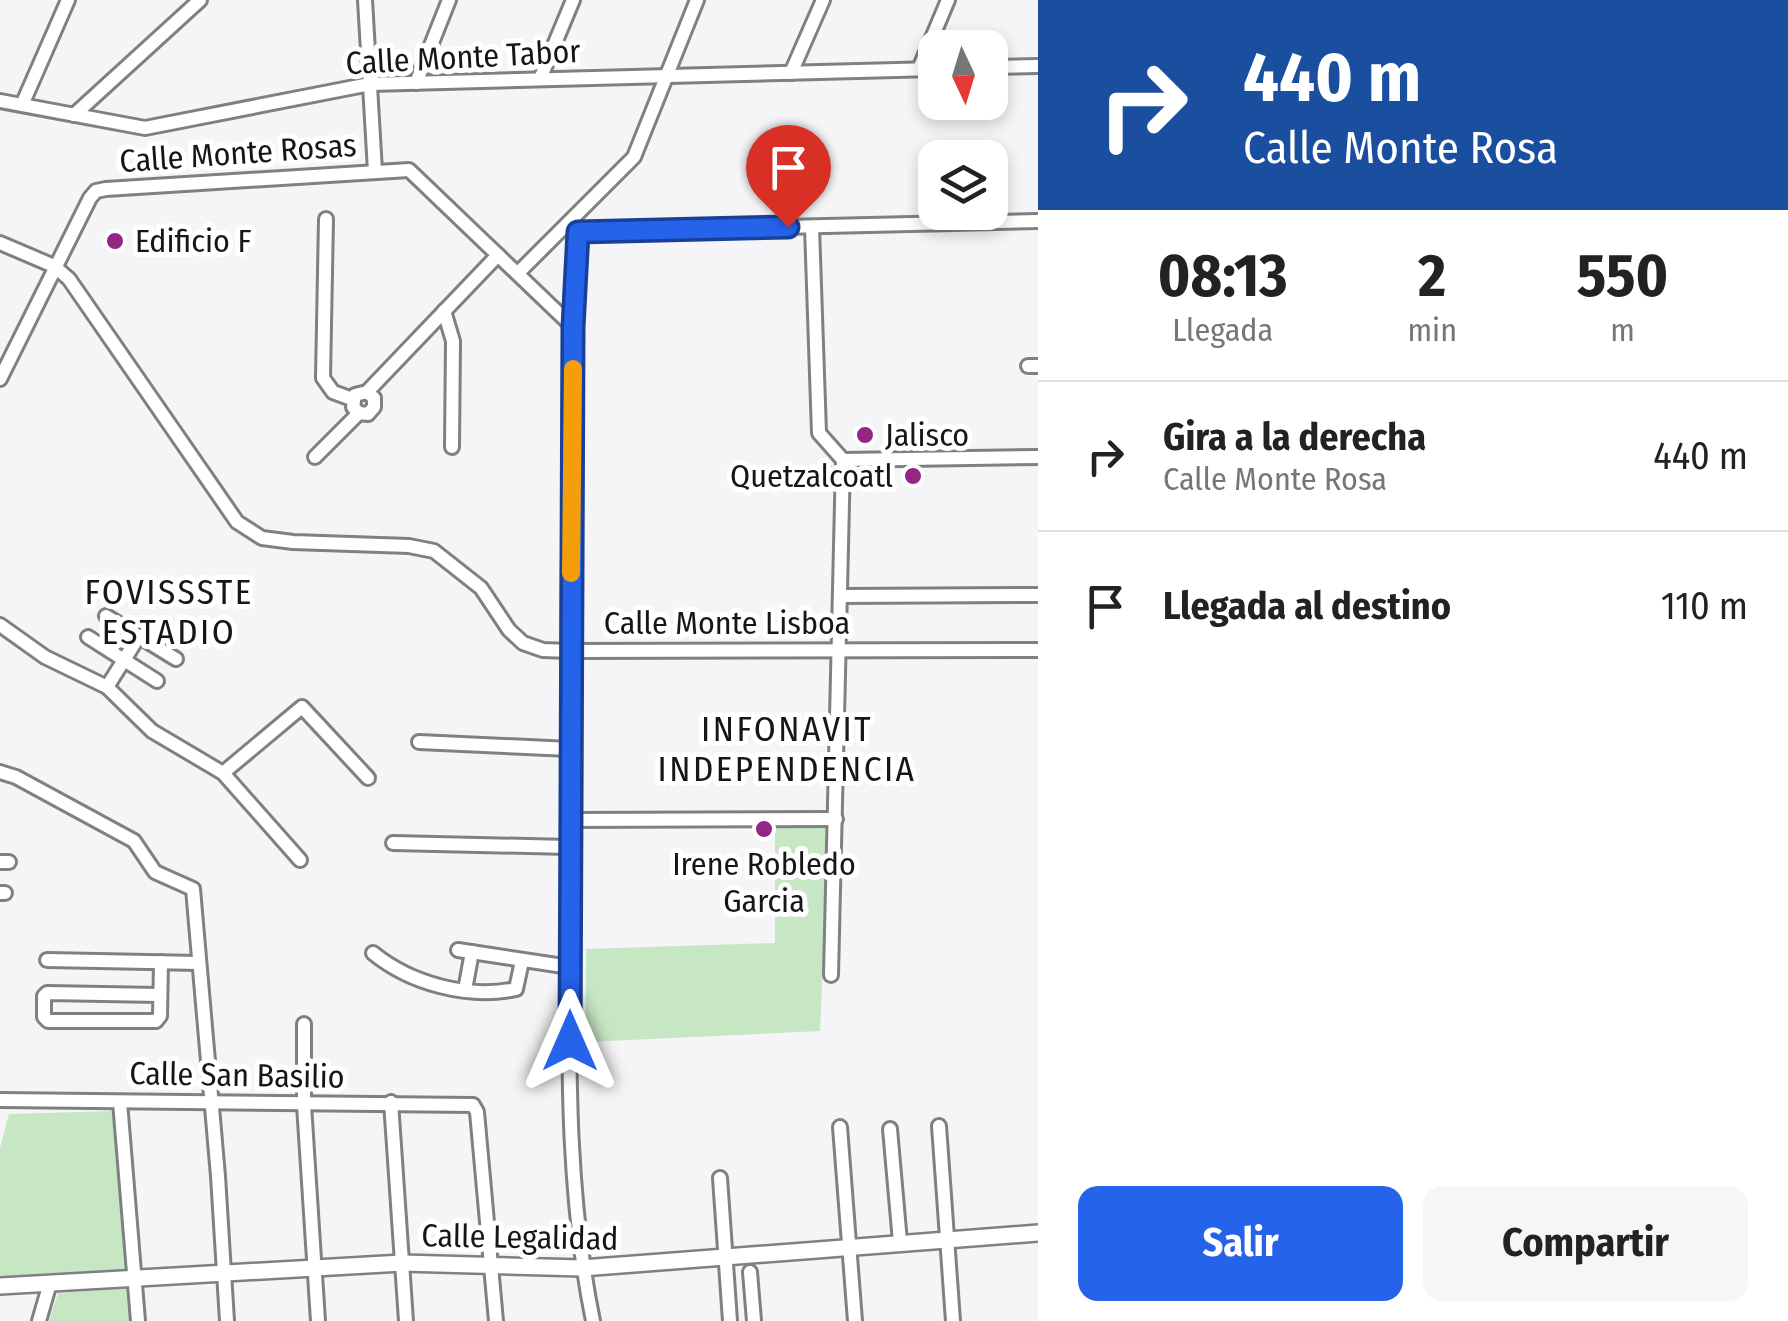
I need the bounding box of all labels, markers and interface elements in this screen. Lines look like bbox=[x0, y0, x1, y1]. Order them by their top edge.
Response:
north arrow bbox=[918, 30, 1008, 120]
map controls bbox=[918, 30, 1008, 230]
street label: Calle Monte Tabor bbox=[345, 32, 581, 82]
text: 440 m bbox=[1243, 36, 1421, 120]
icon: right bbox=[1078, 40, 1208, 170]
text: Calle Monte Rosa bbox=[1243, 121, 1558, 175]
pin bbox=[746, 125, 831, 228]
street label: Calle Monte Rosas bbox=[118, 126, 358, 180]
icon: arrive bbox=[761, 140, 816, 195]
button: layers bbox=[918, 140, 1008, 230]
place label: Edificio F bbox=[135, 222, 251, 260]
marker: Edificio F bbox=[104, 230, 126, 252]
text: 08:13 bbox=[1158, 240, 1288, 312]
text: 2 bbox=[1418, 240, 1446, 312]
text: 550 bbox=[1577, 240, 1668, 312]
text: Llegada bbox=[1172, 311, 1273, 349]
text: min bbox=[1407, 311, 1457, 349]
text: m bbox=[1610, 311, 1635, 349]
text: Gira a la derecha bbox=[1163, 414, 1426, 460]
place label: Jalisco bbox=[885, 416, 969, 454]
marker: Jalisco bbox=[854, 424, 876, 446]
icon: right bbox=[1078, 429, 1133, 484]
text: 440 m bbox=[1653, 433, 1748, 479]
place label: Quetzalcoatl bbox=[730, 457, 893, 495]
text: Calle Monte Rosa bbox=[1163, 460, 1387, 498]
marker: Quetzalcoatl bbox=[902, 465, 924, 487]
district label: FOVISSSTE ESTADIO bbox=[84, 571, 254, 653]
icon: arrive bbox=[1078, 579, 1133, 634]
text: Llegada al destino bbox=[1163, 583, 1451, 629]
text: 110 m bbox=[1661, 583, 1748, 629]
street label: Calle Monte Lisboa bbox=[604, 604, 850, 642]
district label: INFONAVIT INDEPENDENCIA bbox=[658, 708, 917, 790]
marker: Irene Robledo Garcia bbox=[753, 818, 775, 840]
place label: Irene Robledo Garcia bbox=[672, 845, 856, 920]
position arrow bbox=[518, 989, 622, 1093]
street label: Calle San Basilio bbox=[129, 1054, 345, 1096]
button: Salir bbox=[1078, 1186, 1403, 1301]
button: Compartir bbox=[1423, 1186, 1748, 1301]
street label: Calle Legalidad bbox=[421, 1216, 619, 1258]

